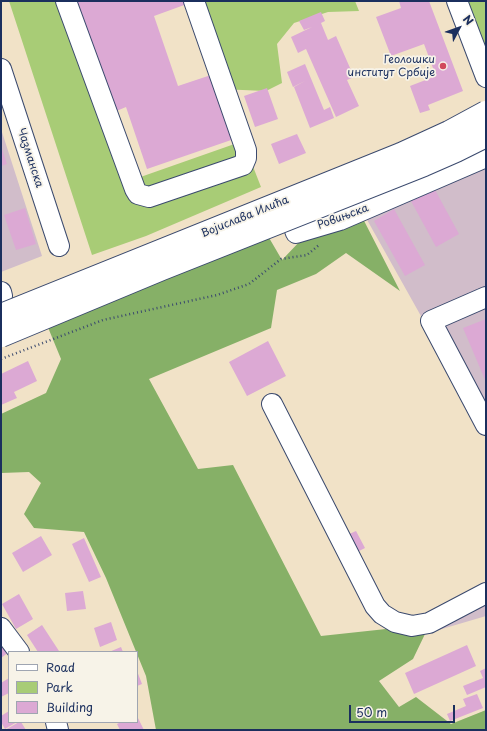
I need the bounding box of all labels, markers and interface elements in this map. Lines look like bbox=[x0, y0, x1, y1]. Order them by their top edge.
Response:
north arrow bbox=[439, 8, 479, 48]
text: N bbox=[459, 11, 478, 29]
place label: Геолошки институт Србије bbox=[348, 53, 435, 79]
marker: Геолошки институт Србије bbox=[438, 61, 448, 71]
street label: Чазманска bbox=[14, 127, 46, 189]
street label: Војислава Илића bbox=[199, 193, 291, 241]
street label: Ровињска bbox=[316, 202, 370, 232]
legend bbox=[8, 651, 138, 723]
text: Road bbox=[46, 658, 75, 676]
text: Park bbox=[46, 678, 73, 696]
scale bar bbox=[351, 697, 457, 723]
text: Building bbox=[46, 698, 93, 716]
text: 50 m bbox=[356, 703, 387, 721]

